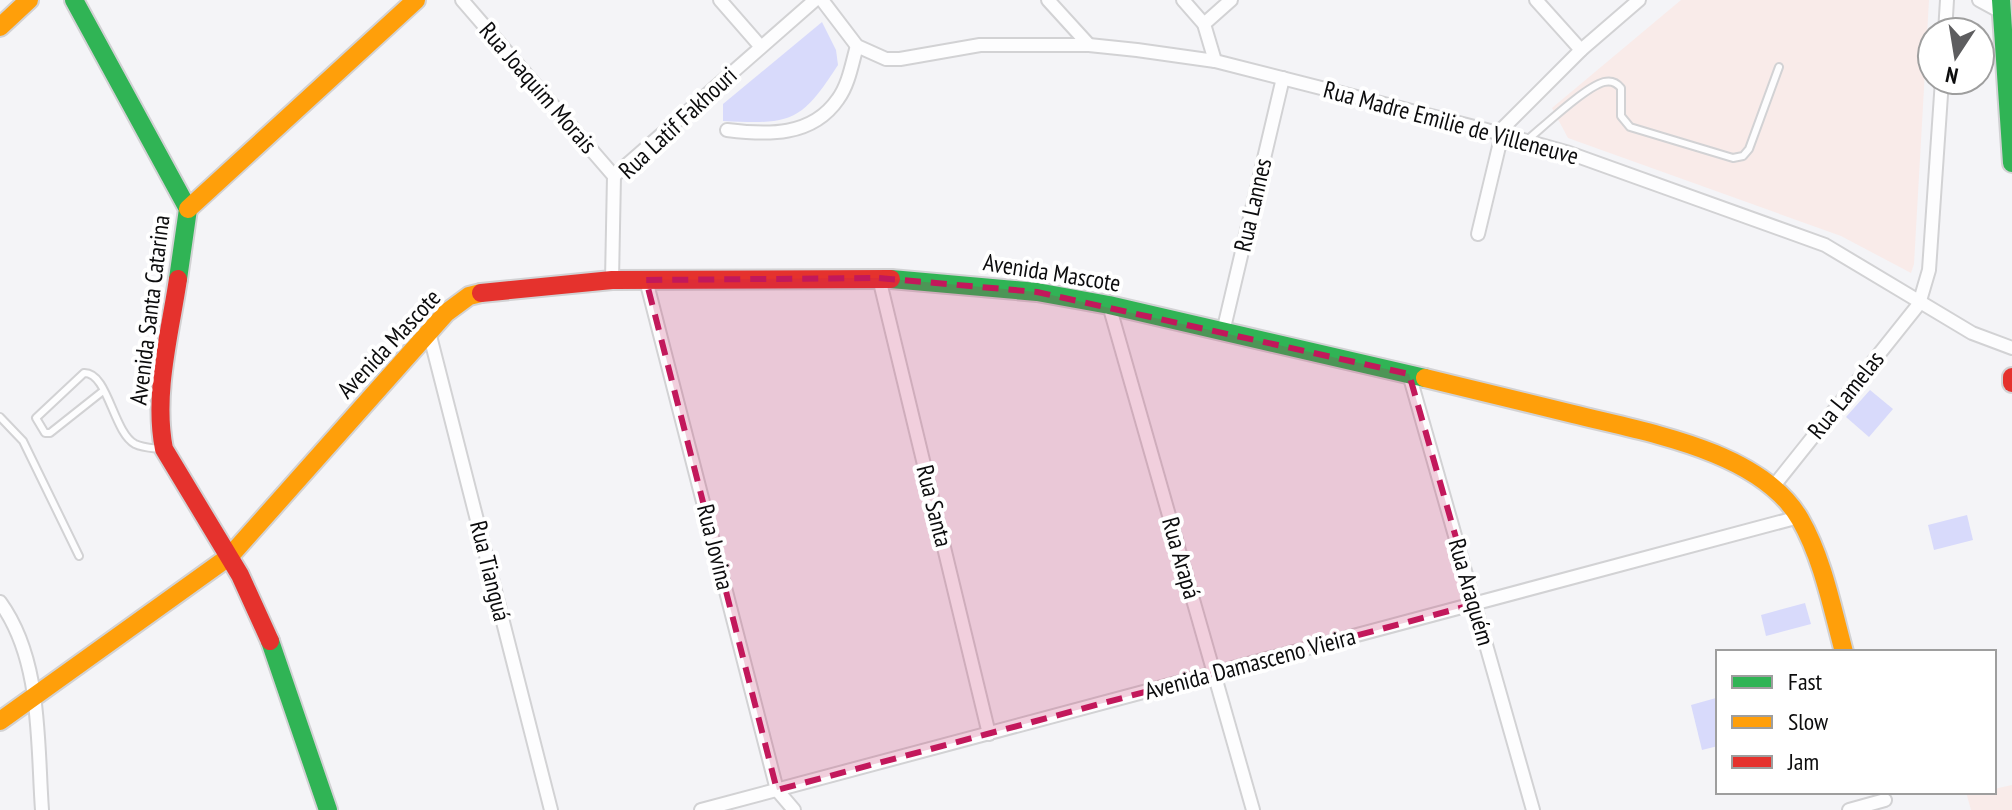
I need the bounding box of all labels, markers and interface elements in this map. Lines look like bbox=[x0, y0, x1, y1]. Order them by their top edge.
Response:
street label: Rua Joaquim Morais bbox=[473, 16, 604, 160]
north arrow bbox=[1916, 16, 1996, 96]
street label: Rua Latif Fakhouri bbox=[612, 60, 743, 185]
text: N bbox=[1943, 61, 1961, 90]
street label: Rua Madre Emilie de Villeneuve bbox=[1320, 74, 1582, 171]
street label: Rua Lannes bbox=[1227, 155, 1278, 255]
street label: Avenida Santa Catarina bbox=[122, 213, 177, 406]
street label: Avenida Mascote bbox=[981, 246, 1123, 299]
street label: Avenida Mascote bbox=[330, 282, 447, 405]
street label: Rua Lamelas bbox=[1801, 344, 1891, 445]
street label: Rua Santa bbox=[909, 462, 960, 550]
street label: Rua Jovina bbox=[690, 501, 741, 593]
street label: Rua Arapá bbox=[1155, 513, 1208, 602]
street label: Rua Tianguá bbox=[463, 517, 518, 624]
street label: Rua Araquém bbox=[1441, 535, 1502, 649]
street label: Avenida Damasceno Vieira bbox=[1141, 620, 1359, 707]
legend bbox=[1716, 650, 1996, 794]
text: Fast bbox=[1788, 666, 1823, 697]
text: Slow bbox=[1788, 706, 1829, 737]
text: Jam bbox=[1787, 746, 1819, 777]

